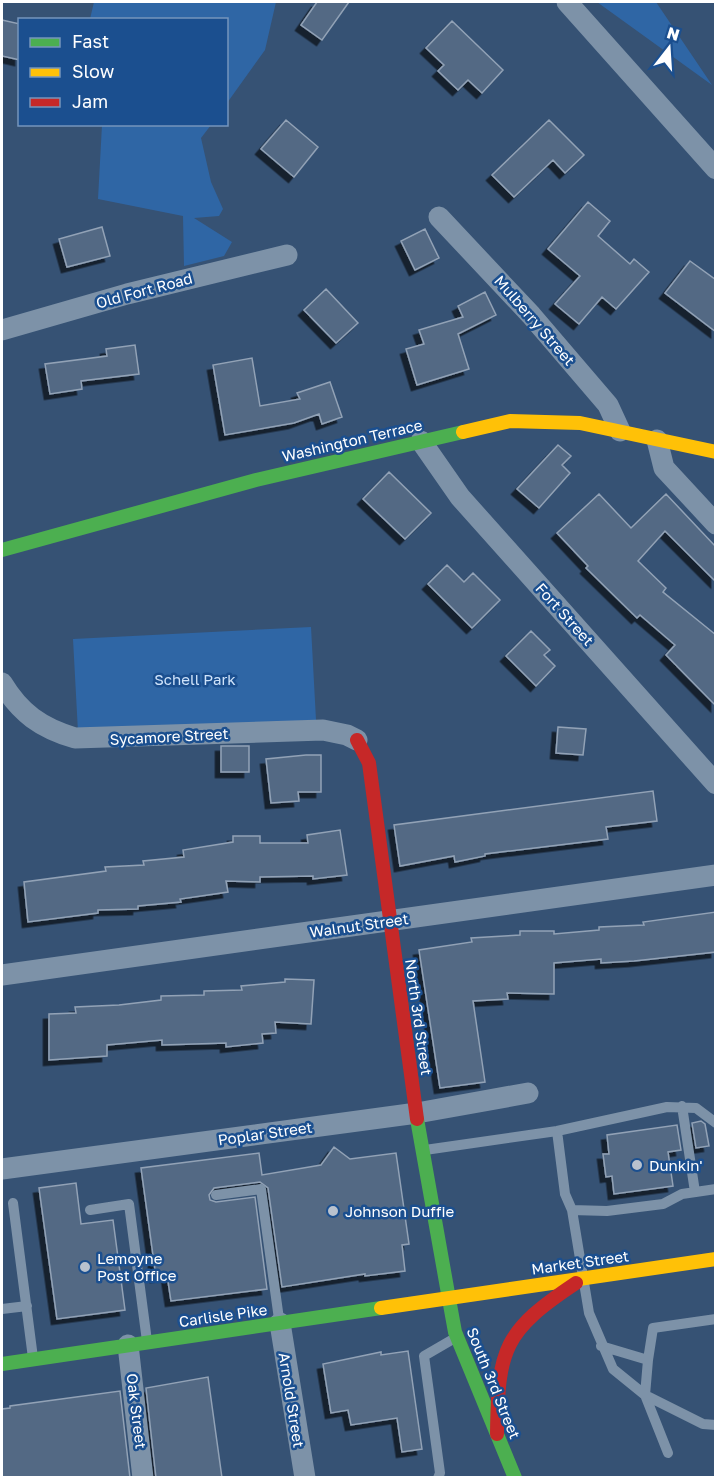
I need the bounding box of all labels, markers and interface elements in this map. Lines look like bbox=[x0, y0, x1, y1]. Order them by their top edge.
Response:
legend bbox=[18, 18, 228, 126]
north arrow bbox=[639, 18, 699, 78]
text: N bbox=[665, 22, 682, 45]
text: Fast bbox=[72, 30, 109, 52]
text: Slow bbox=[72, 60, 115, 82]
text: Jam bbox=[72, 90, 108, 112]
street label: Old Fort Road bbox=[94, 268, 194, 312]
street label: Mulberry Street bbox=[491, 271, 579, 369]
street label: Washington Terrace bbox=[280, 415, 424, 465]
street label: Fort Street bbox=[532, 579, 598, 649]
park label: Schell Park bbox=[154, 670, 236, 688]
street label: Sycamore Street bbox=[109, 724, 229, 748]
street label: Walnut Street bbox=[308, 909, 410, 941]
street label: North 3rd Street bbox=[402, 958, 436, 1076]
street label: Poplar Street bbox=[217, 1117, 313, 1149]
place label: Dunkin' bbox=[649, 1156, 703, 1174]
marker: Dunkin' bbox=[630, 1158, 644, 1172]
place label: Johnson Duffie bbox=[345, 1202, 454, 1220]
marker: Johnson Duffie bbox=[326, 1204, 340, 1218]
street label: Market Street bbox=[530, 1246, 630, 1278]
place label: Lemoyne Post Office bbox=[97, 1249, 177, 1284]
marker: Lemoyne Post Office bbox=[78, 1260, 92, 1274]
street label: Carlisle Pike bbox=[178, 1300, 269, 1330]
street label: South 3rd Street bbox=[463, 1325, 525, 1441]
street label: Arnold Street bbox=[276, 1351, 308, 1449]
street label: Oak Street bbox=[123, 1372, 151, 1450]

